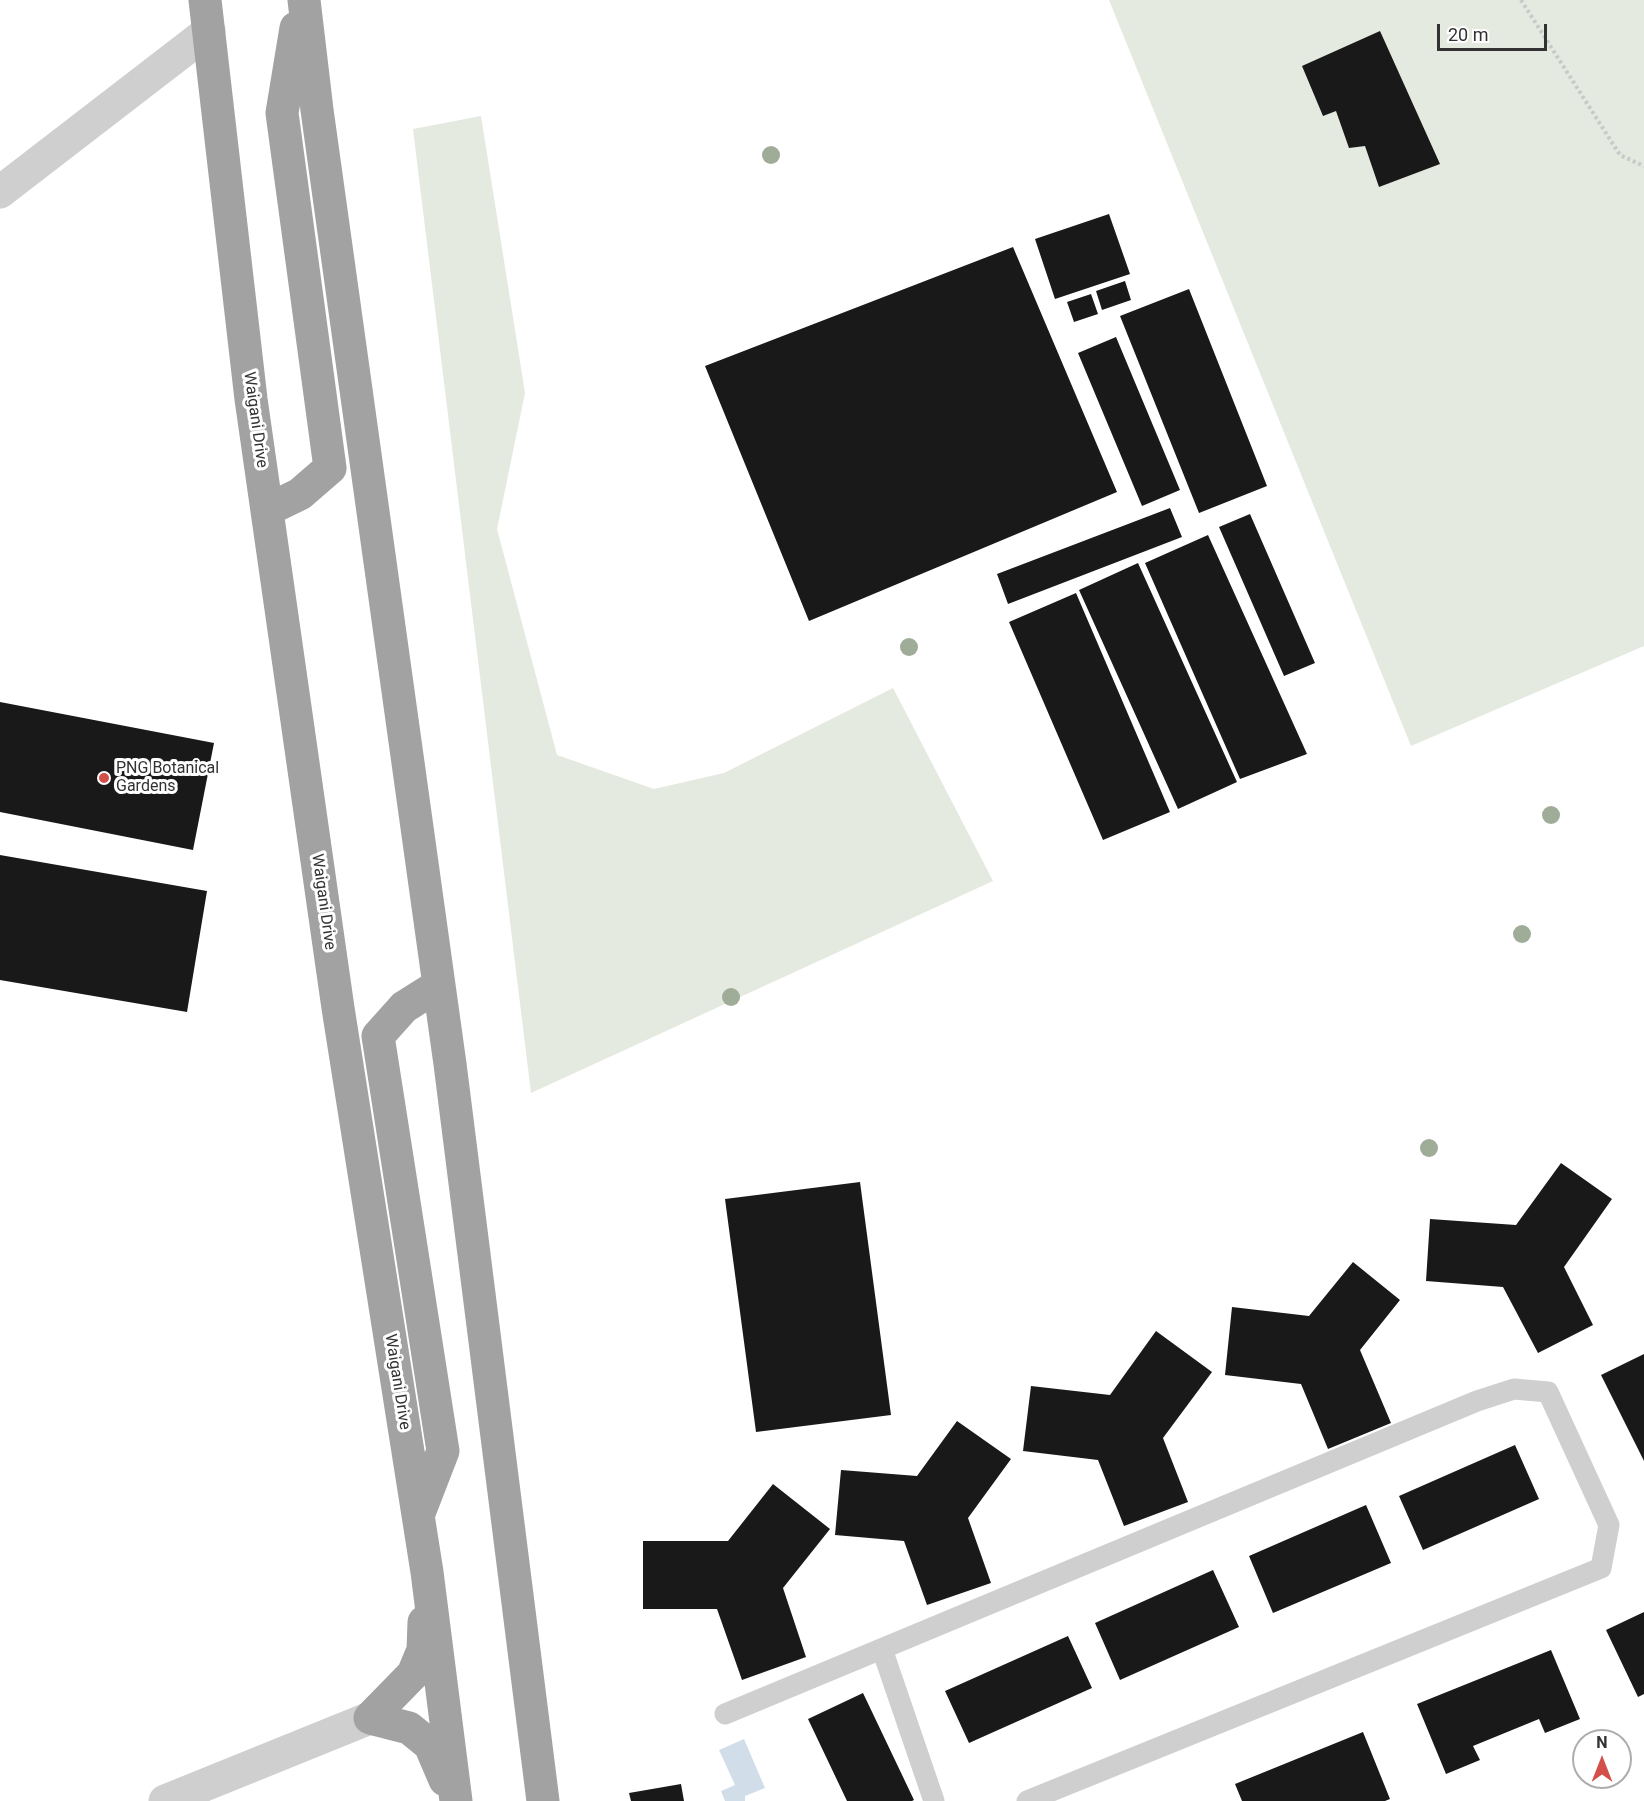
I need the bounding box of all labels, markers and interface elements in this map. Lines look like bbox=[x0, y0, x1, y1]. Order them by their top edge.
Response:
scale bar bbox=[1440, 12, 1550, 50]
text: 20 m bbox=[1448, 24, 1488, 45]
street label: Waigani Drive bbox=[239, 371, 271, 469]
place label: PNG Botanical Gardens bbox=[116, 759, 219, 797]
marker: PNG Botanical Gardens bbox=[97, 771, 111, 785]
street label: Waigani Drive bbox=[307, 853, 339, 951]
street label: Waigani Drive bbox=[380, 1333, 414, 1431]
north arrow bbox=[1572, 1729, 1632, 1789]
text: N bbox=[1596, 1733, 1608, 1752]

